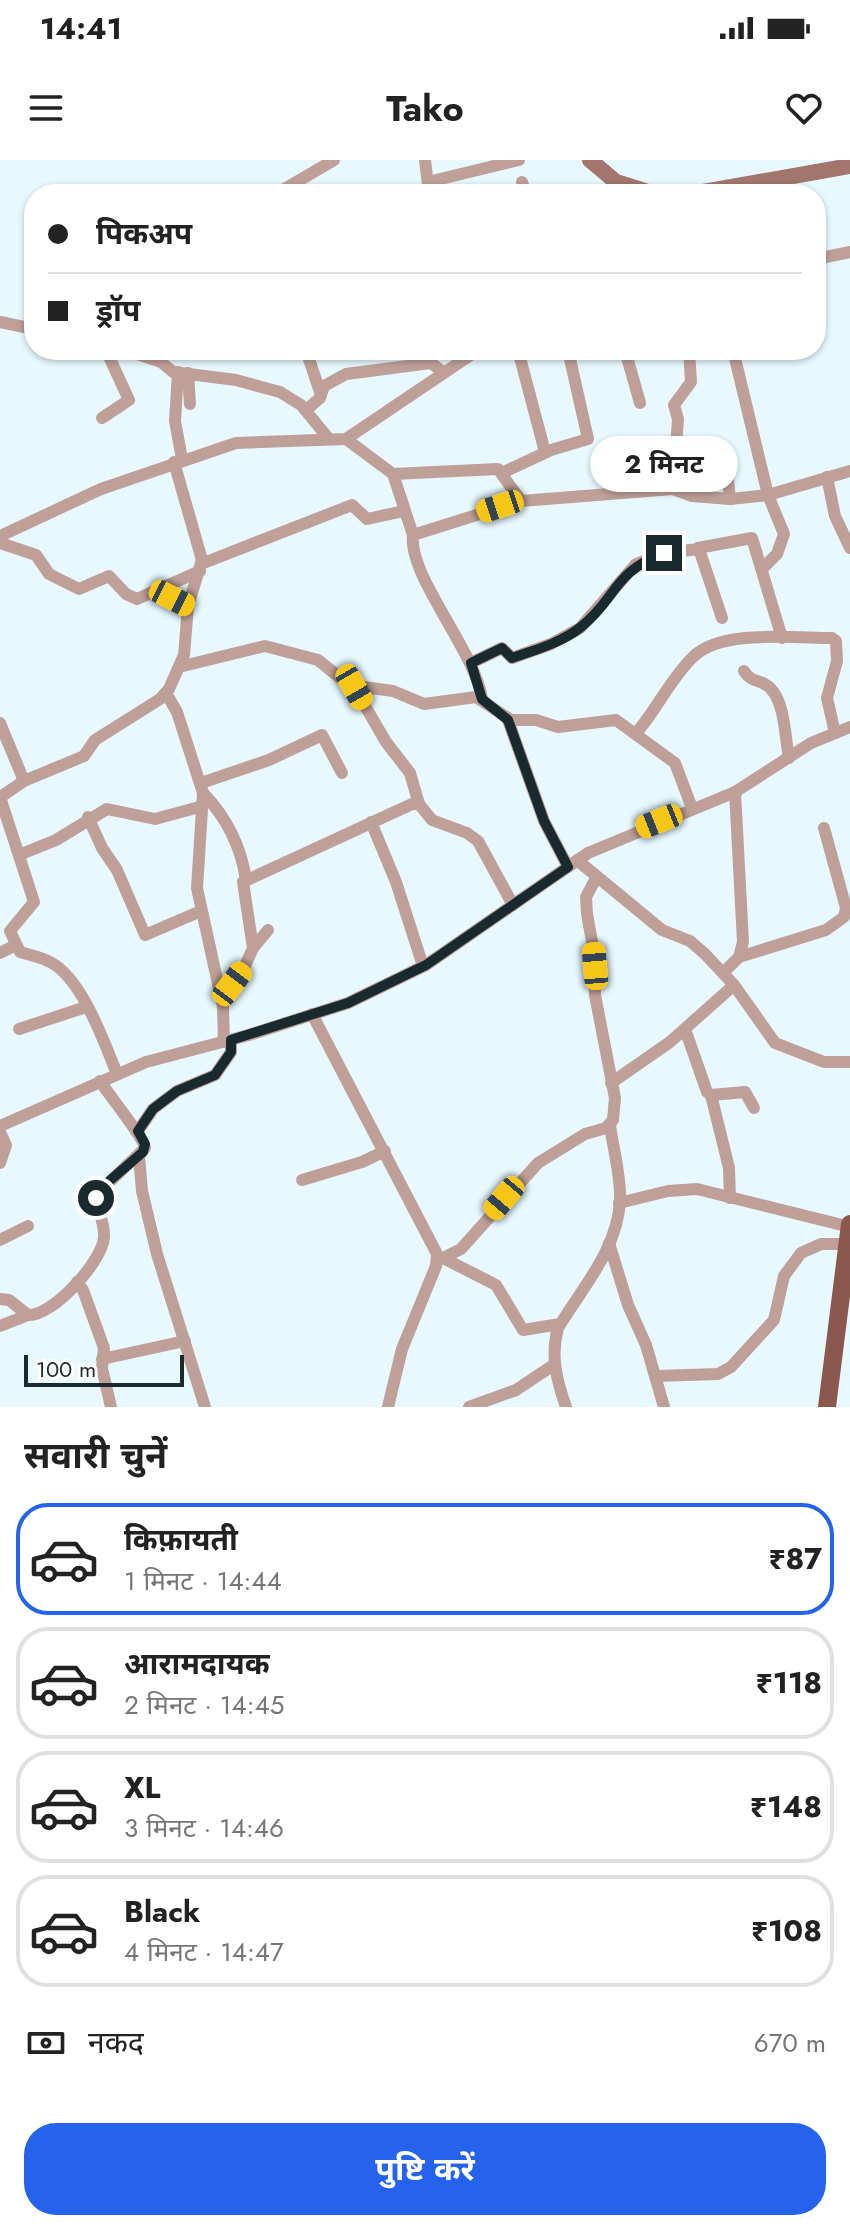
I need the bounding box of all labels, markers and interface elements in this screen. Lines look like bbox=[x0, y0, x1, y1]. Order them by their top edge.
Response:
text: 14:41 bbox=[40, 7, 122, 50]
text: Tako bbox=[386, 82, 464, 134]
icon: menu bbox=[24, 86, 68, 130]
icon: heart bbox=[782, 86, 826, 130]
text: पिकअप bbox=[96, 212, 192, 255]
text: ड्रॉप bbox=[96, 289, 140, 332]
callout: 2 मिनट bbox=[590, 437, 738, 493]
text: 2 मिनट bbox=[624, 445, 704, 483]
car bbox=[473, 487, 527, 525]
route end bbox=[646, 535, 682, 571]
car bbox=[145, 576, 199, 620]
car bbox=[332, 660, 376, 714]
car bbox=[632, 801, 686, 841]
car bbox=[581, 941, 609, 991]
car bbox=[208, 958, 256, 1010]
car bbox=[479, 1172, 529, 1224]
route start bbox=[78, 1180, 114, 1216]
scale bar bbox=[24, 1351, 184, 1387]
text: 100 m bbox=[36, 1353, 96, 1385]
text: सवारी चुनें bbox=[24, 1429, 167, 1481]
text: किफ़ायती bbox=[124, 1518, 238, 1561]
icon: car bbox=[28, 1523, 100, 1595]
text: ₹87 bbox=[768, 1537, 822, 1580]
text: 1 मिनट · 14:44 bbox=[124, 1562, 282, 1600]
text: आरामदायक bbox=[124, 1642, 270, 1685]
icon: car bbox=[28, 1647, 100, 1719]
text: ₹118 bbox=[755, 1661, 822, 1704]
text: 2 मिनट · 14:45 bbox=[124, 1686, 284, 1724]
text: XL bbox=[124, 1766, 160, 1809]
icon: car bbox=[28, 1771, 100, 1843]
text: ₹148 bbox=[750, 1785, 822, 1828]
text: 3 मिनट · 14:46 bbox=[124, 1809, 284, 1847]
text: Black bbox=[124, 1890, 200, 1933]
icon: car bbox=[28, 1895, 100, 1967]
text: ₹108 bbox=[751, 1909, 822, 1952]
text: 4 मिनट · 14:47 bbox=[124, 1933, 284, 1971]
icon: cash bbox=[24, 2021, 68, 2065]
text: नकद bbox=[88, 2021, 144, 2064]
text: 670 m bbox=[754, 2024, 826, 2062]
button: पुष्टि करें bbox=[24, 2123, 826, 2215]

